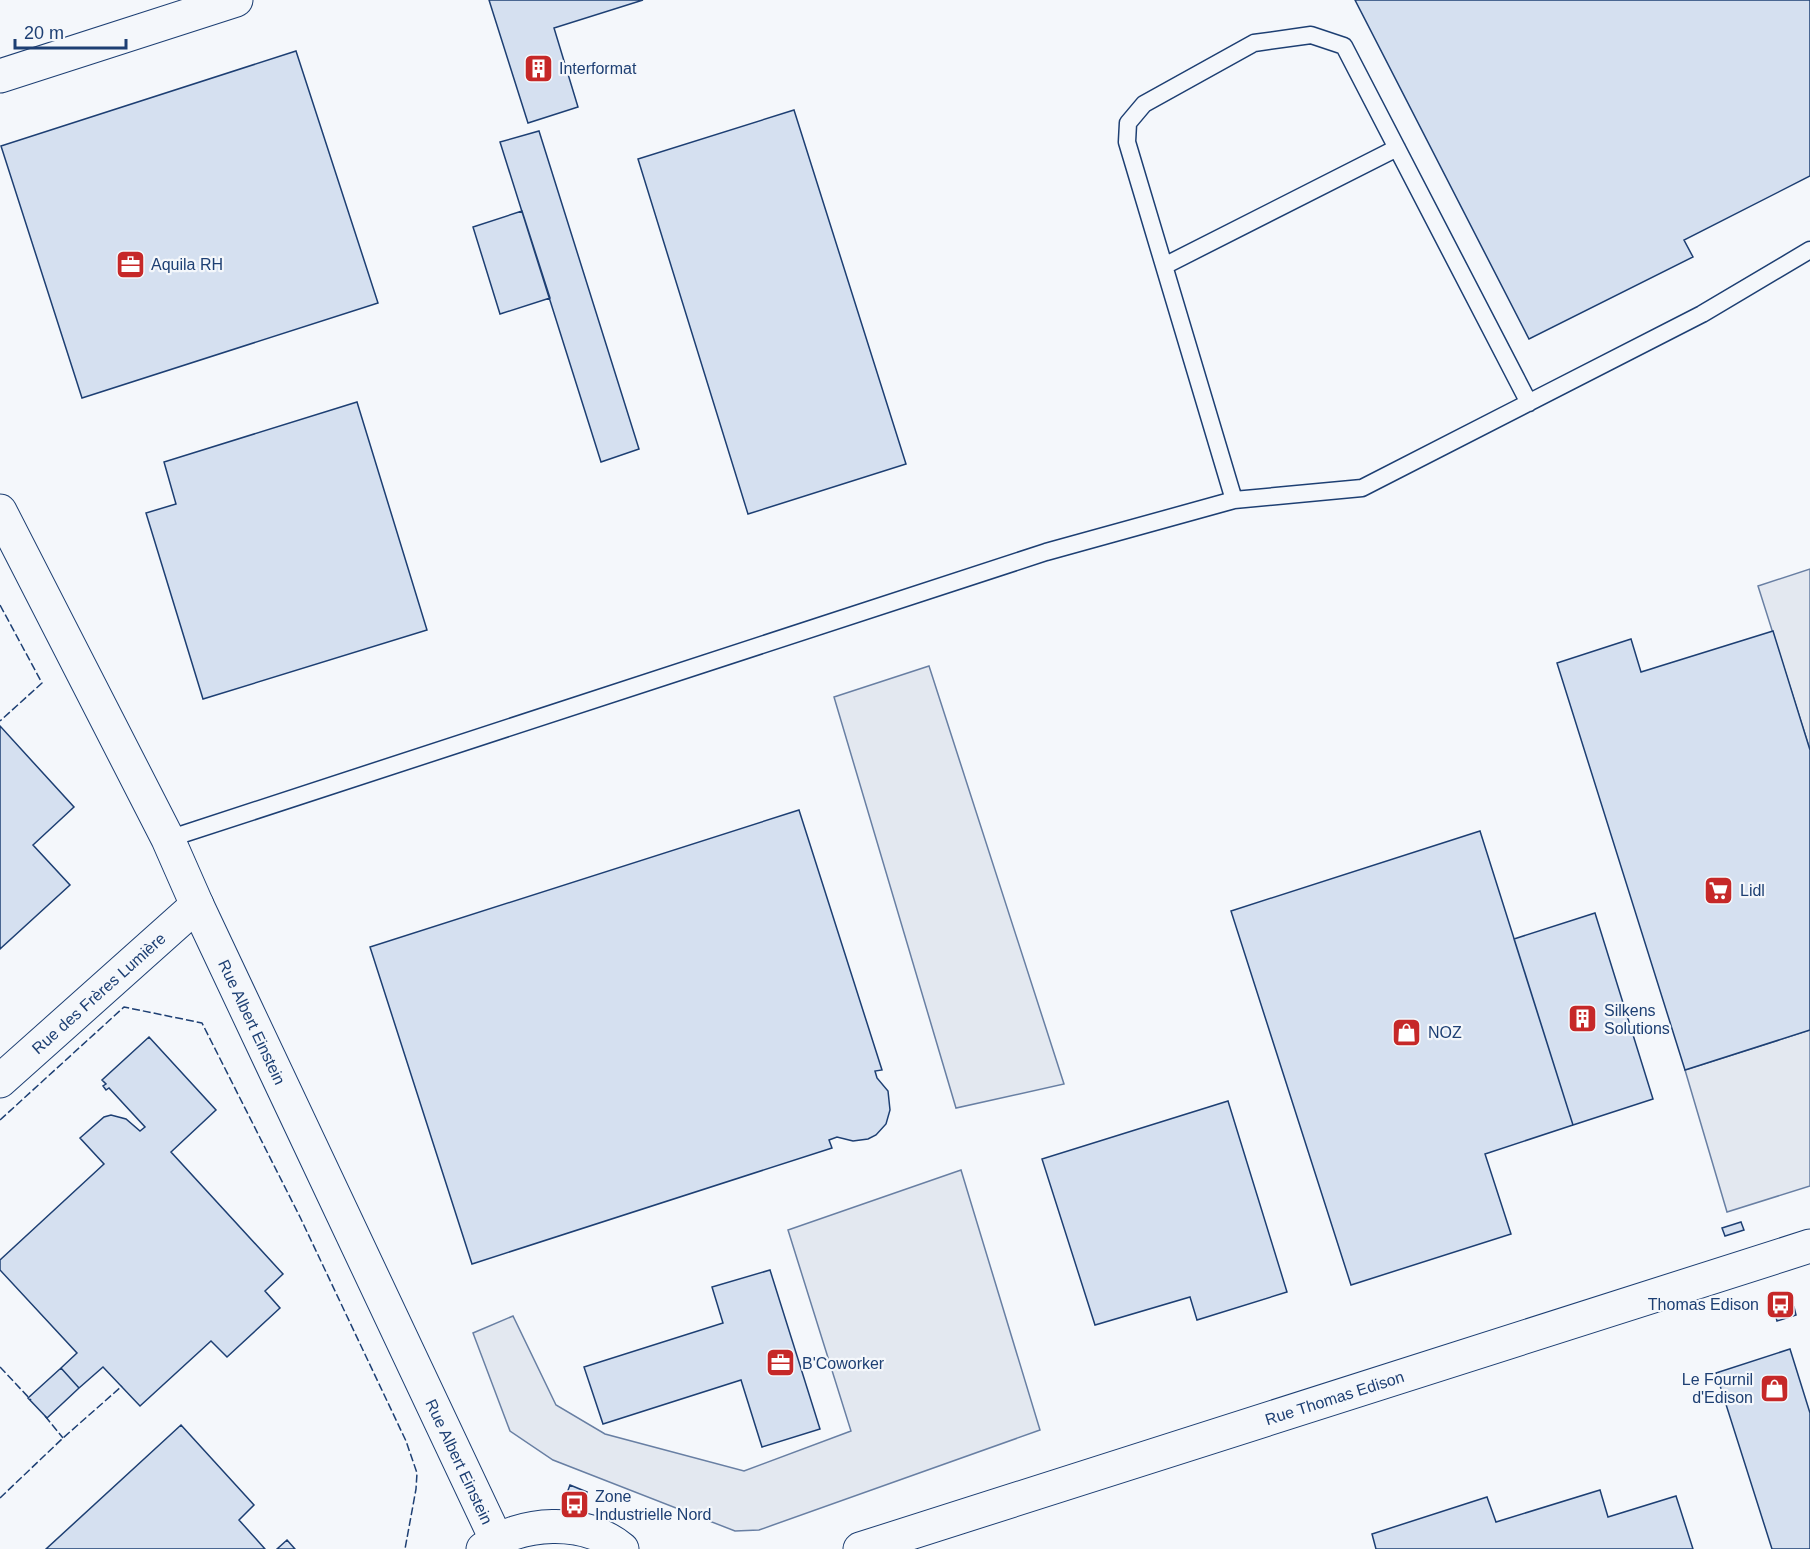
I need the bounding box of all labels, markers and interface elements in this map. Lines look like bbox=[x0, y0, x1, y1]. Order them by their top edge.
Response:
scale bar bbox=[15, 12, 126, 50]
text: 20 m bbox=[24, 23, 64, 43]
building icon: Interformat bbox=[522, 52, 554, 84]
place label: Interformat bbox=[559, 60, 637, 77]
office icon: Aquila RH bbox=[114, 248, 146, 280]
place label: Aquila RH bbox=[151, 256, 223, 273]
supermarket icon: Lidl bbox=[1703, 874, 1735, 906]
place label: Lidl bbox=[1740, 882, 1765, 899]
street label: Rue des Frères Lumière bbox=[29, 930, 169, 1057]
street label: Rue Albert Einstein bbox=[215, 957, 288, 1087]
place label: Silkens Solutions bbox=[1604, 1002, 1670, 1037]
building icon: Silkens Solutions bbox=[1567, 1003, 1599, 1035]
shop icon: NOZ bbox=[1391, 1016, 1423, 1048]
place label: NOZ bbox=[1428, 1024, 1462, 1041]
bus stop icon: Thomas Edison bbox=[1764, 1288, 1796, 1320]
place label: Thomas Edison bbox=[1648, 1296, 1759, 1313]
office icon: B'Coworker bbox=[765, 1347, 797, 1379]
place label: B'Coworker bbox=[802, 1355, 885, 1372]
street label: Rue Thomas Edison bbox=[1263, 1368, 1406, 1428]
place label: Le Fournil d'Edison bbox=[1682, 1371, 1753, 1406]
shop icon: Le Fournil d'Edison bbox=[1758, 1372, 1790, 1404]
street label: Rue Albert Einstein bbox=[422, 1397, 496, 1527]
place label: Zone Industrielle Nord bbox=[595, 1488, 712, 1523]
bus stop icon: Zone Industrielle Nord bbox=[558, 1489, 590, 1521]

